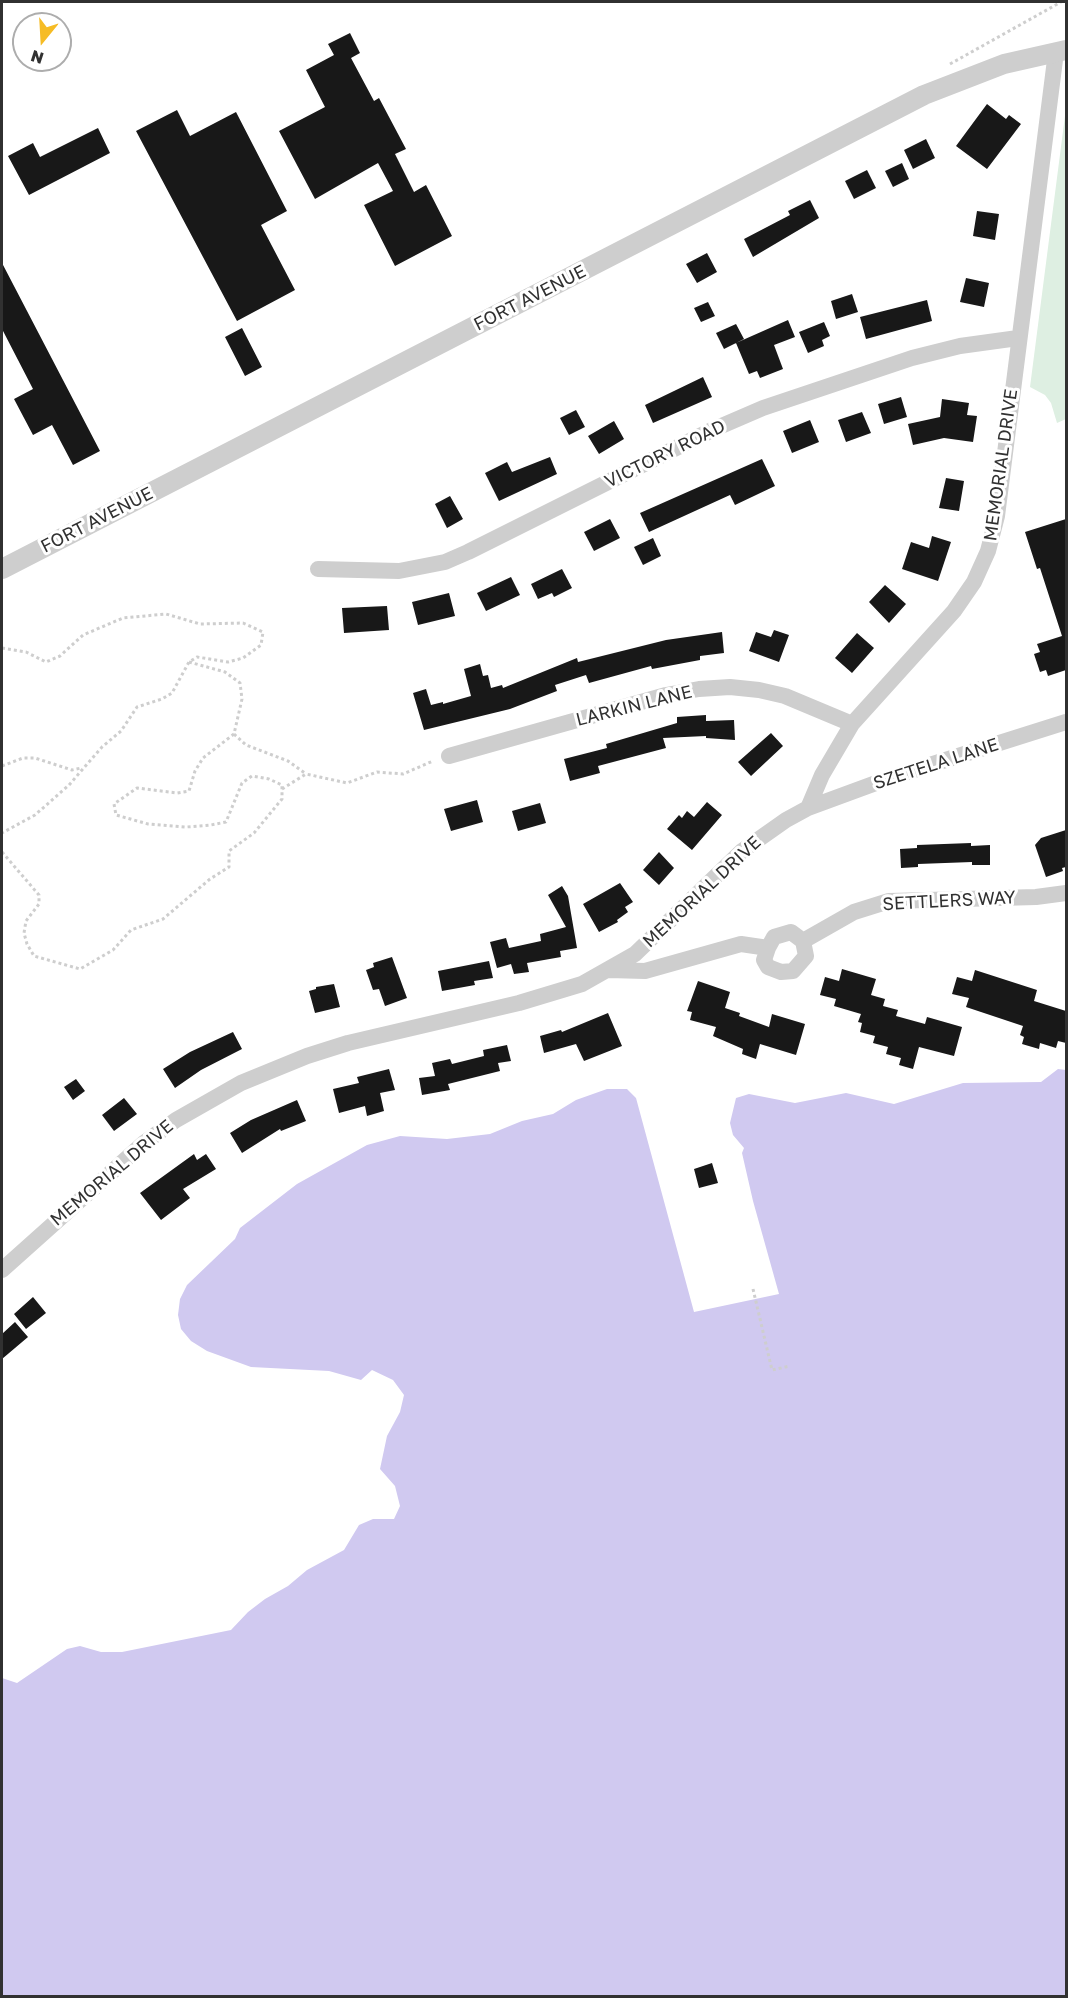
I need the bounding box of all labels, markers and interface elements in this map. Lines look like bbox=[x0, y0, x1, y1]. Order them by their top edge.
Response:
north arrow bbox=[12, 12, 72, 72]
text: N bbox=[28, 46, 46, 69]
street label: FORT AVENUE bbox=[470, 260, 590, 336]
street label: MEMORIAL DRIVE bbox=[980, 387, 1022, 543]
street label: VICTORY ROAD bbox=[601, 416, 729, 492]
street label: FORT AVENUE bbox=[37, 482, 157, 558]
street label: LARKIN LANE bbox=[574, 681, 694, 731]
street label: SZETELA LANE bbox=[871, 734, 1001, 794]
street label: MEMORIAL DRIVE bbox=[639, 832, 765, 952]
street label: SETTLERS WAY bbox=[882, 887, 1016, 915]
street label: MEMORIAL DRIVE bbox=[46, 1115, 178, 1231]

